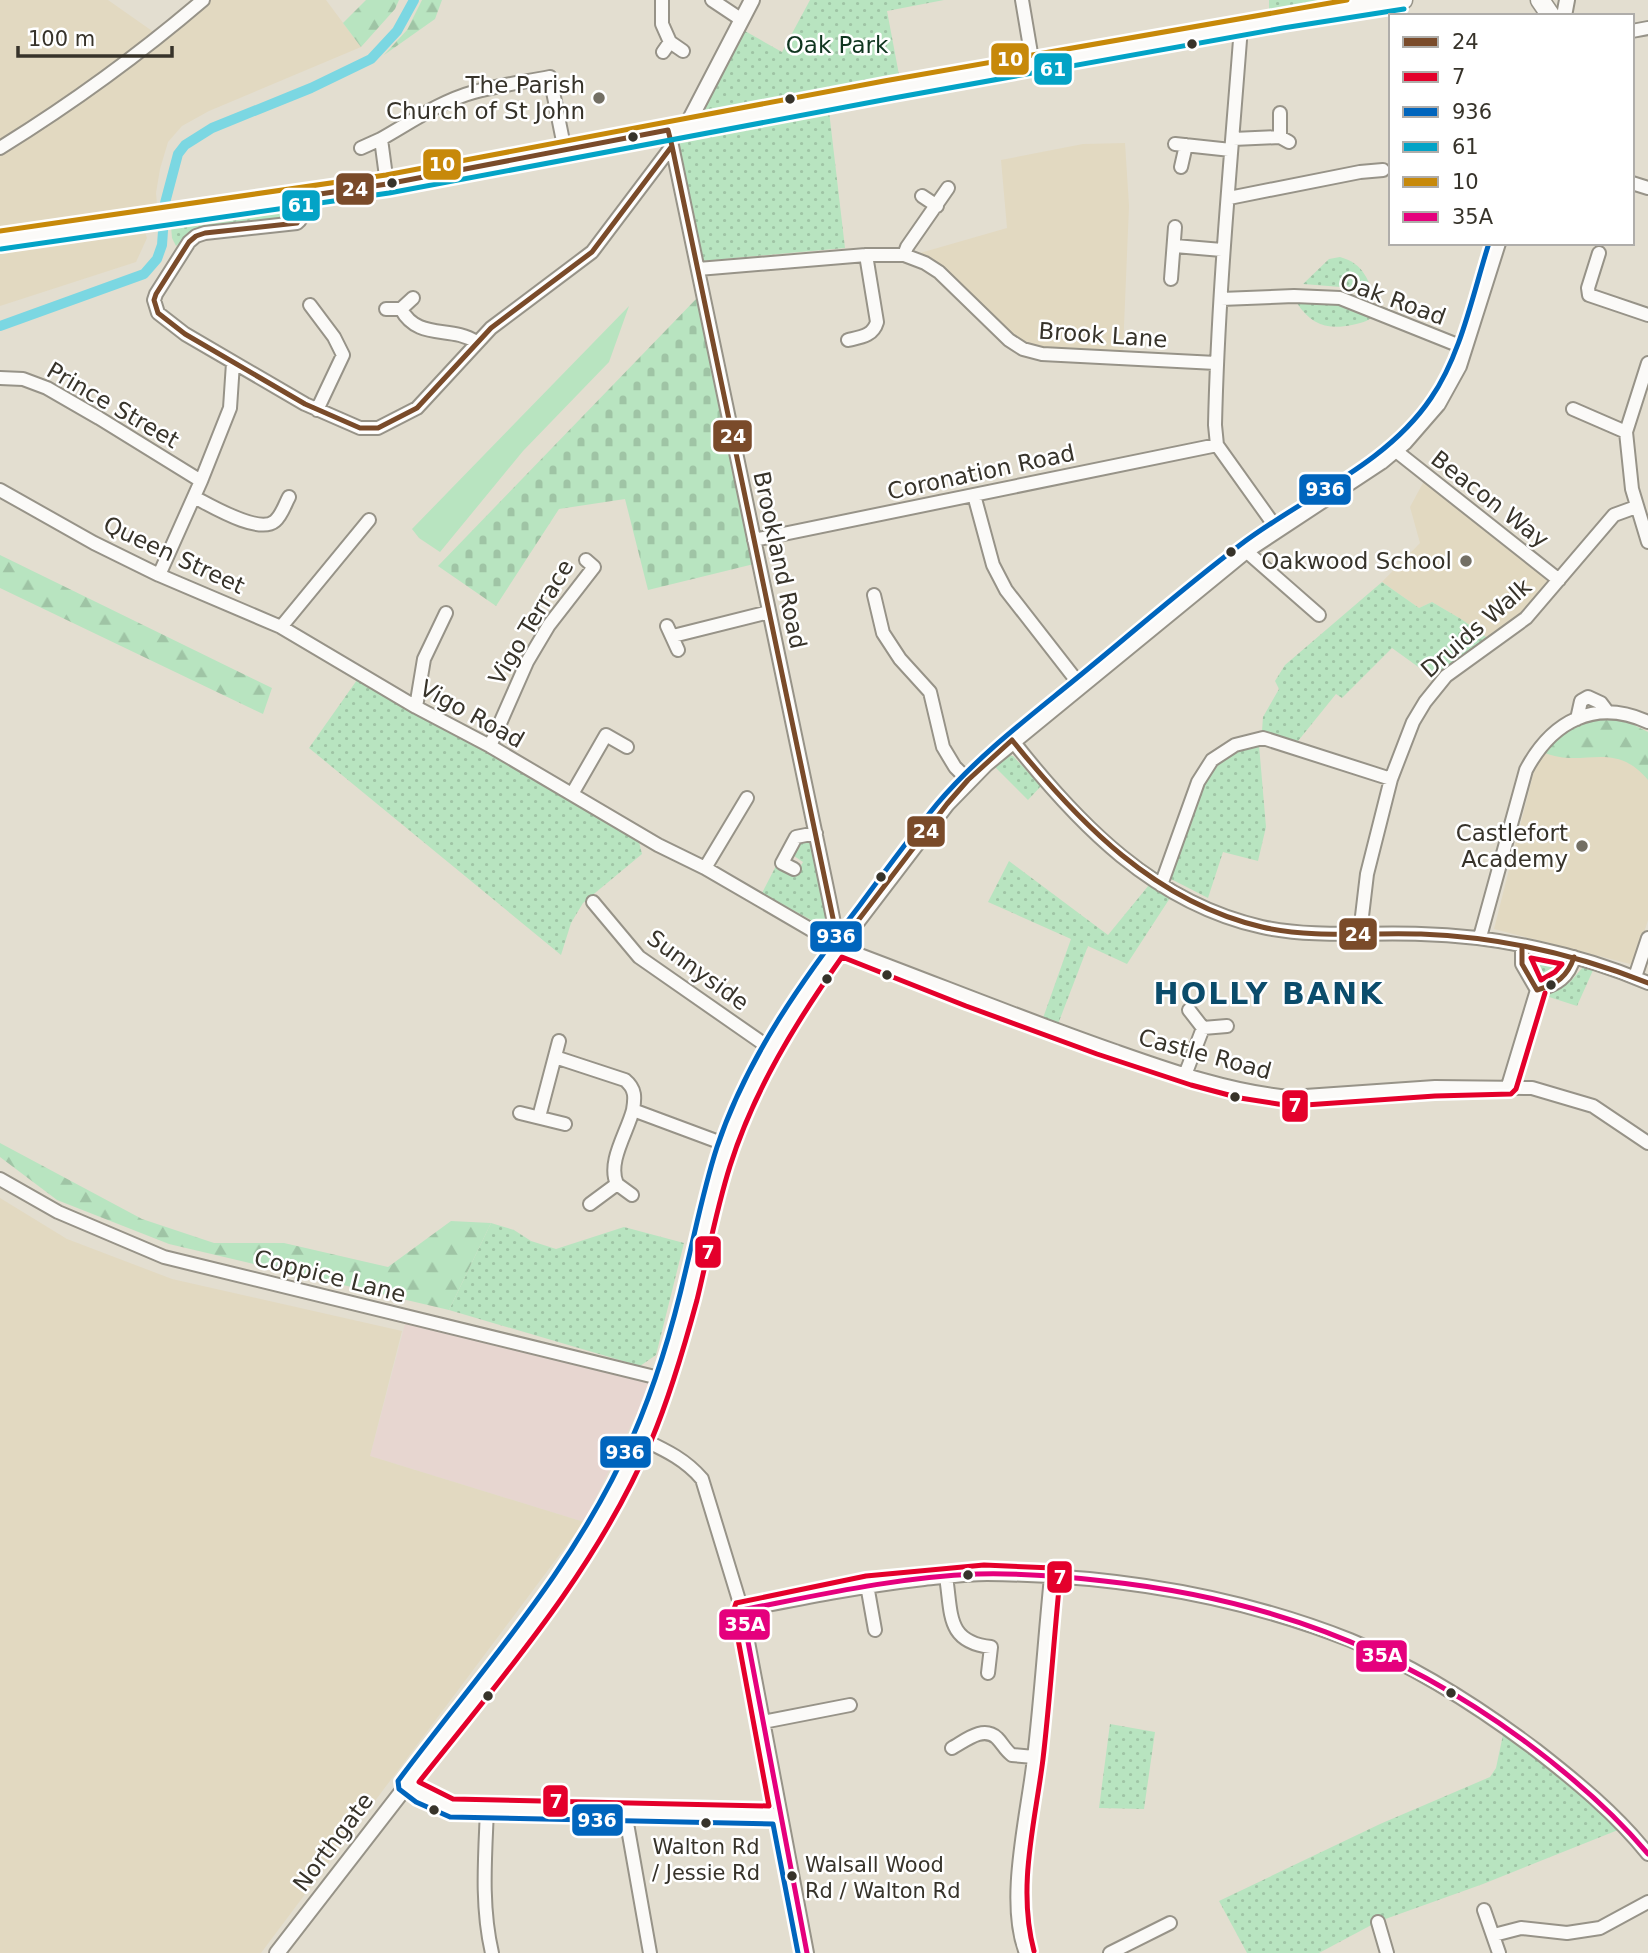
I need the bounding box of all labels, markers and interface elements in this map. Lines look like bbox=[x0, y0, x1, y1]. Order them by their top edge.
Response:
scale bar bbox=[18, 14, 172, 58]
legend bbox=[1389, 14, 1634, 245]
text: 100 m bbox=[28, 27, 95, 51]
text: 24 bbox=[1452, 30, 1479, 54]
park label: Oak Park bbox=[786, 32, 889, 58]
unlabelled marker bbox=[1185, 37, 1199, 51]
line badge: 10 bbox=[990, 42, 1030, 76]
text: 10 bbox=[997, 48, 1023, 70]
line badge: 61 bbox=[1033, 52, 1073, 86]
text: 61 bbox=[1040, 58, 1066, 80]
text: 7 bbox=[1452, 65, 1465, 89]
place label: The Parish Church of St John bbox=[386, 72, 585, 124]
marker: The Parish Church of St John bbox=[591, 90, 607, 106]
unlabelled marker bbox=[783, 92, 797, 106]
text: 936 bbox=[1452, 100, 1492, 124]
unlabelled marker bbox=[626, 130, 640, 144]
text: 61 bbox=[1452, 135, 1479, 159]
line badge: 10 bbox=[422, 148, 462, 181]
text: 10 bbox=[429, 153, 455, 175]
text: 10 bbox=[1452, 170, 1479, 194]
line badge: 24 bbox=[335, 172, 375, 206]
unlabelled marker bbox=[385, 176, 399, 190]
text: 24 bbox=[342, 178, 368, 200]
line badge: 61 bbox=[281, 189, 321, 222]
text: 61 bbox=[288, 194, 314, 216]
text: 35A bbox=[1452, 205, 1494, 229]
street label: Oak Road bbox=[1337, 268, 1449, 330]
street label: Brook Lane bbox=[1038, 318, 1168, 352]
street label: Prince Street bbox=[42, 357, 184, 453]
line badge: 24 bbox=[712, 419, 753, 453]
text: 24 bbox=[720, 425, 746, 447]
street label: Coronation Road bbox=[885, 439, 1077, 505]
street label: Beacon Way bbox=[1426, 445, 1554, 553]
street label: Brookland Road bbox=[748, 469, 812, 651]
line badge: 936 bbox=[1298, 473, 1352, 506]
text: 936 bbox=[1305, 478, 1345, 500]
street label: Queen Street bbox=[99, 511, 249, 599]
unlabelled marker bbox=[1224, 545, 1238, 559]
place label: Oakwood School bbox=[1261, 548, 1452, 574]
marker: Oakwood School bbox=[1458, 553, 1474, 569]
street label: Vigo Terrace bbox=[483, 555, 579, 689]
street label: Druids Walk bbox=[1416, 573, 1537, 683]
street label: Vigo Road bbox=[415, 675, 529, 753]
line badge: 24 bbox=[906, 815, 946, 848]
text: 24 bbox=[913, 820, 939, 842]
place label: Castlefort Academy bbox=[1456, 820, 1568, 872]
marker: Castlefort Academy bbox=[1574, 838, 1590, 854]
unlabelled marker bbox=[874, 870, 888, 884]
line badge: 24 bbox=[1338, 917, 1378, 951]
line badge: 936 bbox=[809, 920, 863, 953]
text: 24 bbox=[1345, 923, 1371, 945]
street label: Sunnyside bbox=[642, 924, 754, 1016]
text: 936 bbox=[816, 925, 856, 947]
unlabelled marker bbox=[880, 968, 894, 982]
unlabelled marker bbox=[820, 972, 834, 986]
district label: HOLLY BANK bbox=[1154, 976, 1384, 1011]
unlabelled marker bbox=[1544, 978, 1558, 992]
street label: Castle Road bbox=[1136, 1024, 1274, 1084]
line badge: 7 bbox=[1281, 1089, 1309, 1123]
unlabelled marker bbox=[1228, 1090, 1242, 1104]
text: 7 bbox=[1288, 1094, 1302, 1116]
line badge: 7 bbox=[694, 1235, 722, 1269]
text: 7 bbox=[701, 1241, 715, 1263]
street label: Coppice Lane bbox=[251, 1245, 409, 1307]
line badge: 936 bbox=[599, 1435, 652, 1469]
text: 936 bbox=[605, 1441, 645, 1463]
line badge: 7 bbox=[1046, 1560, 1073, 1594]
text: 7 bbox=[1053, 1566, 1067, 1588]
unlabelled marker bbox=[961, 1568, 975, 1582]
line badge: 35A bbox=[718, 1608, 771, 1641]
text: 35A bbox=[724, 1613, 766, 1635]
line badge: 35A bbox=[1355, 1639, 1408, 1673]
text: 35A bbox=[1361, 1644, 1403, 1666]
unlabelled marker bbox=[1444, 1686, 1458, 1700]
unlabelled marker bbox=[481, 1689, 495, 1703]
line badge: 7 bbox=[542, 1784, 569, 1818]
street label: Northgate bbox=[288, 1788, 378, 1896]
text: 7 bbox=[549, 1790, 563, 1812]
unlabelled marker bbox=[427, 1803, 441, 1817]
line badge: 936 bbox=[571, 1803, 624, 1837]
text: 936 bbox=[577, 1809, 617, 1831]
marker: Walton Rd / Jessie Rd bbox=[699, 1816, 713, 1830]
place label: Walton Rd / Jessie Rd bbox=[652, 1835, 760, 1885]
place label: Walsall Wood Rd / Walton Rd bbox=[805, 1853, 960, 1903]
marker: Walsall Wood Rd / Walton Rd bbox=[785, 1869, 799, 1883]

